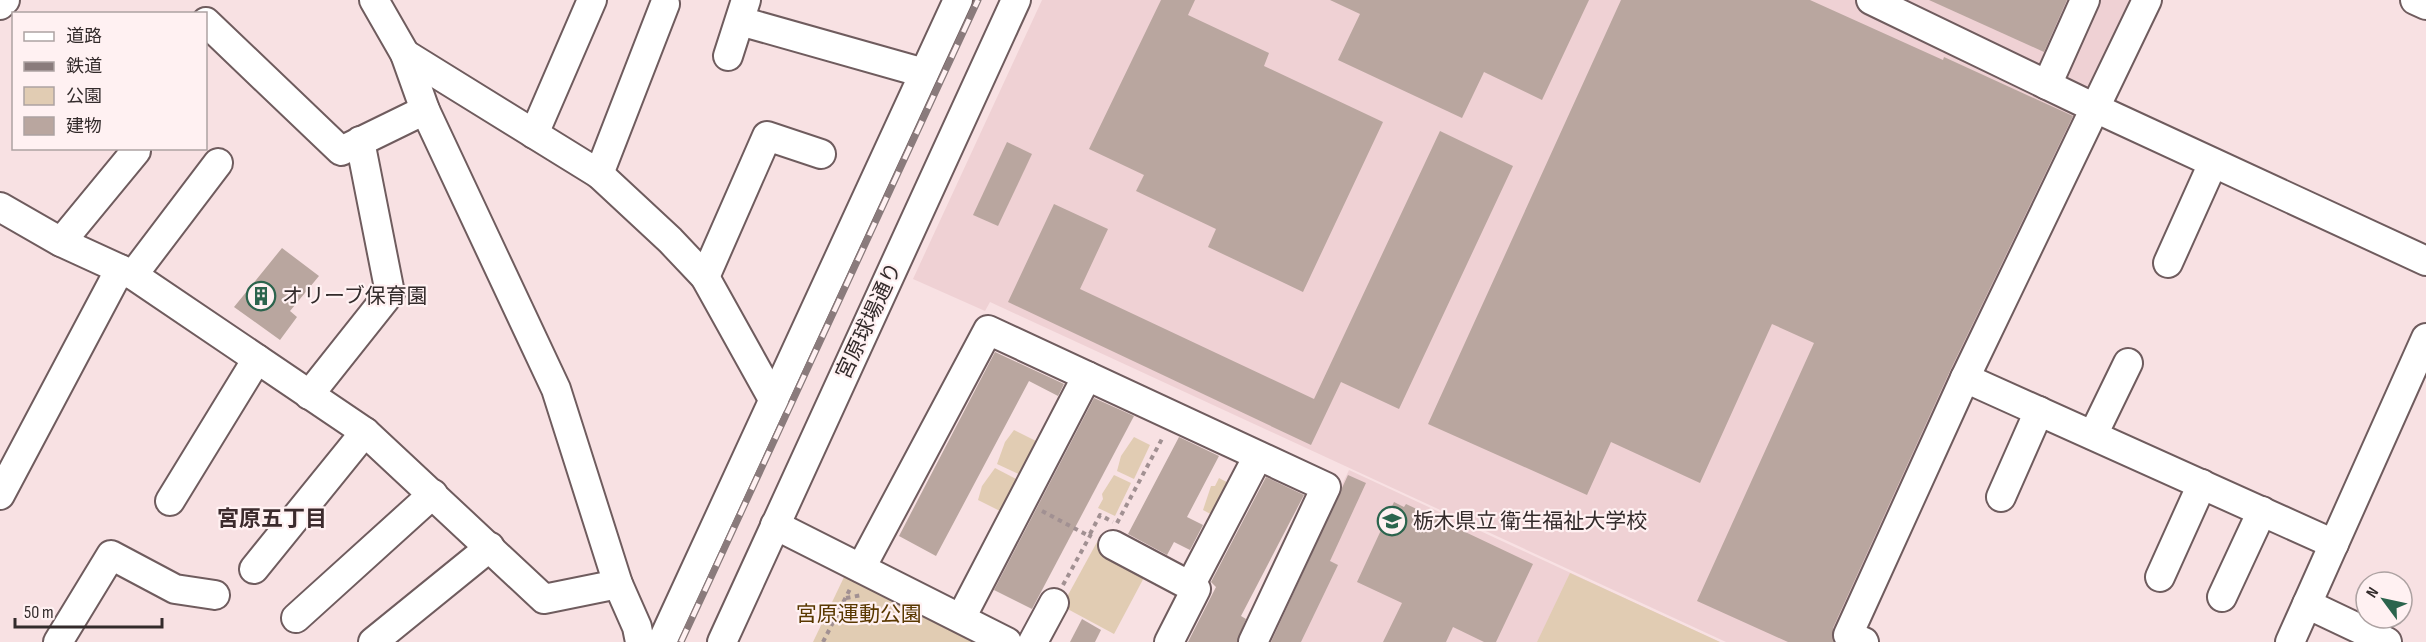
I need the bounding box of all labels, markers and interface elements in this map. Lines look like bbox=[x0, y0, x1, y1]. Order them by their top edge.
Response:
legend bbox=[12, 12, 207, 150]
text: 道路 bbox=[66, 26, 102, 47]
text: 鉄道 bbox=[66, 56, 102, 77]
text: 公園 bbox=[66, 86, 102, 107]
text: 建物 bbox=[66, 116, 102, 137]
street label: 宮原球場通り bbox=[831, 259, 907, 383]
building icon: オリーブ保育園 bbox=[245, 280, 277, 312]
place label: オリーブ保育園 bbox=[282, 284, 428, 309]
school or university icon: 栃木県立 衛生福祉大学校 bbox=[1376, 505, 1408, 537]
district label: 宮原五丁目 bbox=[217, 506, 327, 533]
place label: 栃木県立 衛生福祉大学校 bbox=[1413, 509, 1647, 534]
north arrow bbox=[2354, 570, 2414, 630]
text: N bbox=[2362, 584, 2383, 601]
scale bar bbox=[15, 591, 162, 629]
text: 50 m bbox=[24, 602, 54, 623]
park label: 宮原運動公園 bbox=[796, 602, 922, 627]

